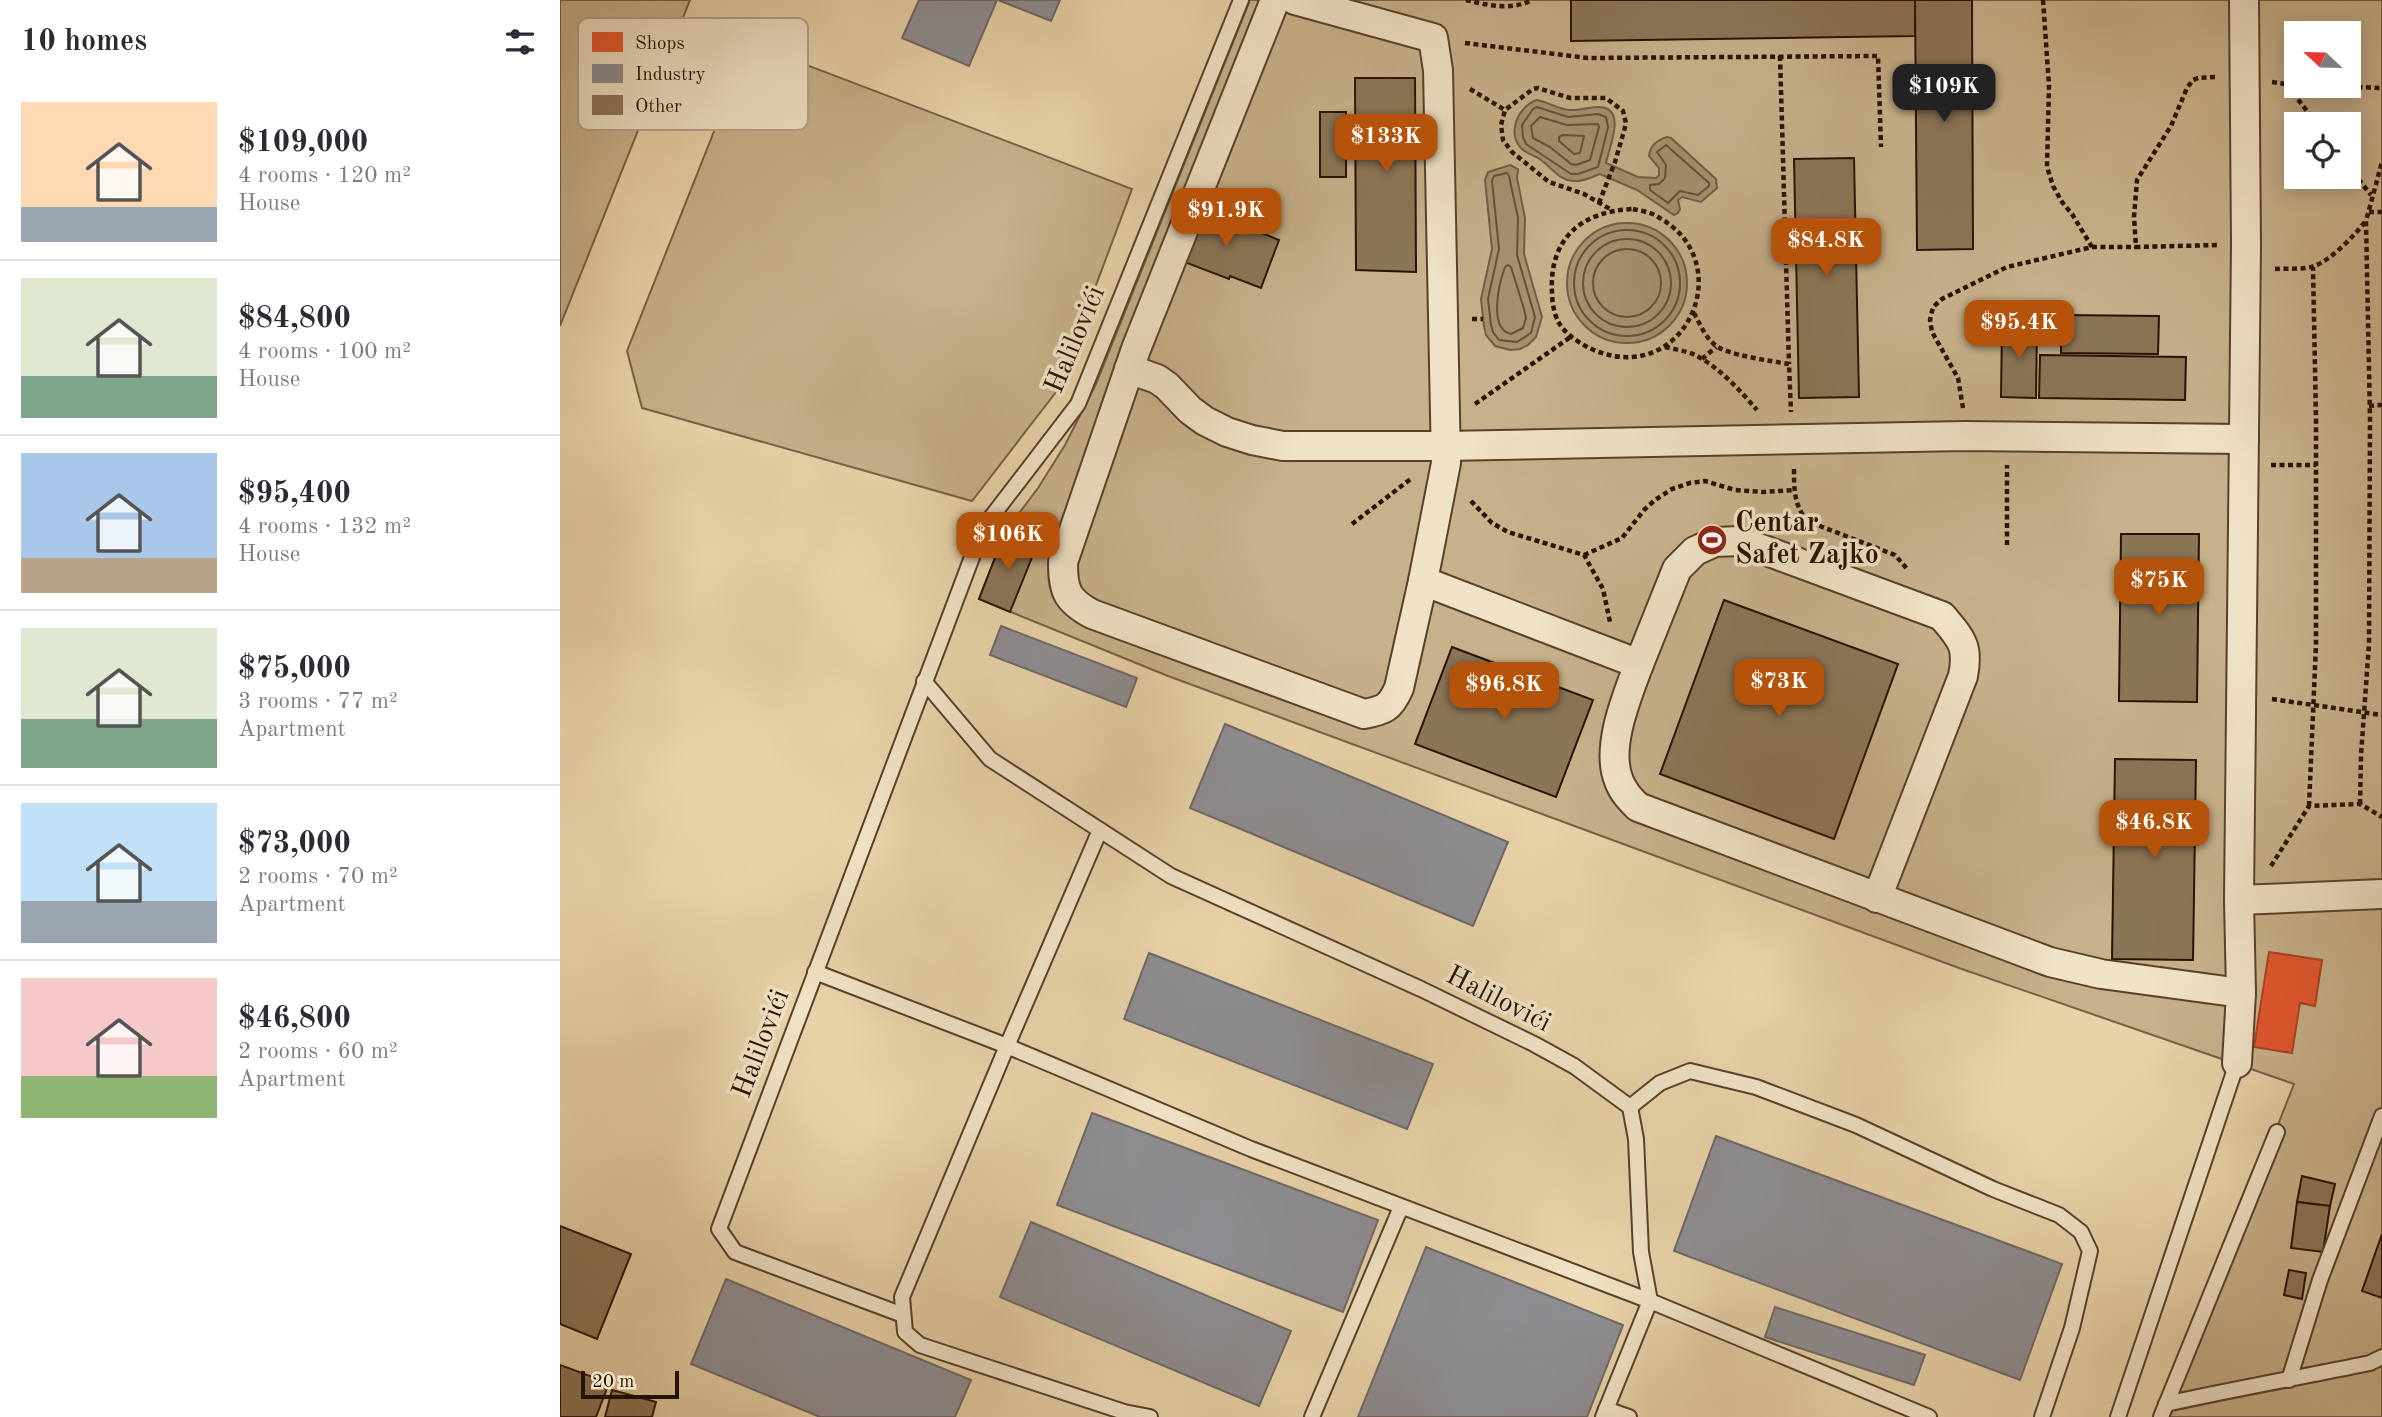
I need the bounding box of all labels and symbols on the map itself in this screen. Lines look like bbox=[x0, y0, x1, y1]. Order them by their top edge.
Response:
legend bbox=[578, 18, 808, 130]
north arrow bbox=[2284, 21, 2361, 98]
text: Shops bbox=[635, 35, 685, 54]
pin: $109K bbox=[1895, 64, 1993, 124]
text: Industry bbox=[635, 66, 706, 85]
text: Other bbox=[635, 98, 682, 117]
pin: $133K bbox=[1337, 114, 1435, 174]
pin: $91.9K bbox=[1169, 188, 1283, 248]
pin: $84.8K bbox=[1769, 218, 1883, 278]
street label: Halilovići bbox=[1041, 282, 1111, 398]
pin: $95.4K bbox=[1962, 300, 2076, 360]
place label: Centar Safet Zajko bbox=[1735, 510, 1879, 570]
pin: $106K bbox=[959, 512, 1057, 572]
sports icon: Centar Safet Zajko bbox=[1695, 523, 1729, 557]
pin: $75K bbox=[2118, 558, 2200, 618]
pin: $73K bbox=[1738, 660, 1820, 719]
pin: $96.8K bbox=[1447, 662, 1561, 722]
pin: $46.8K bbox=[2097, 800, 2211, 860]
street label: Halilovići bbox=[1441, 962, 1555, 1038]
street label: Halilovići bbox=[729, 986, 795, 1102]
scale bar bbox=[581, 1368, 679, 1400]

